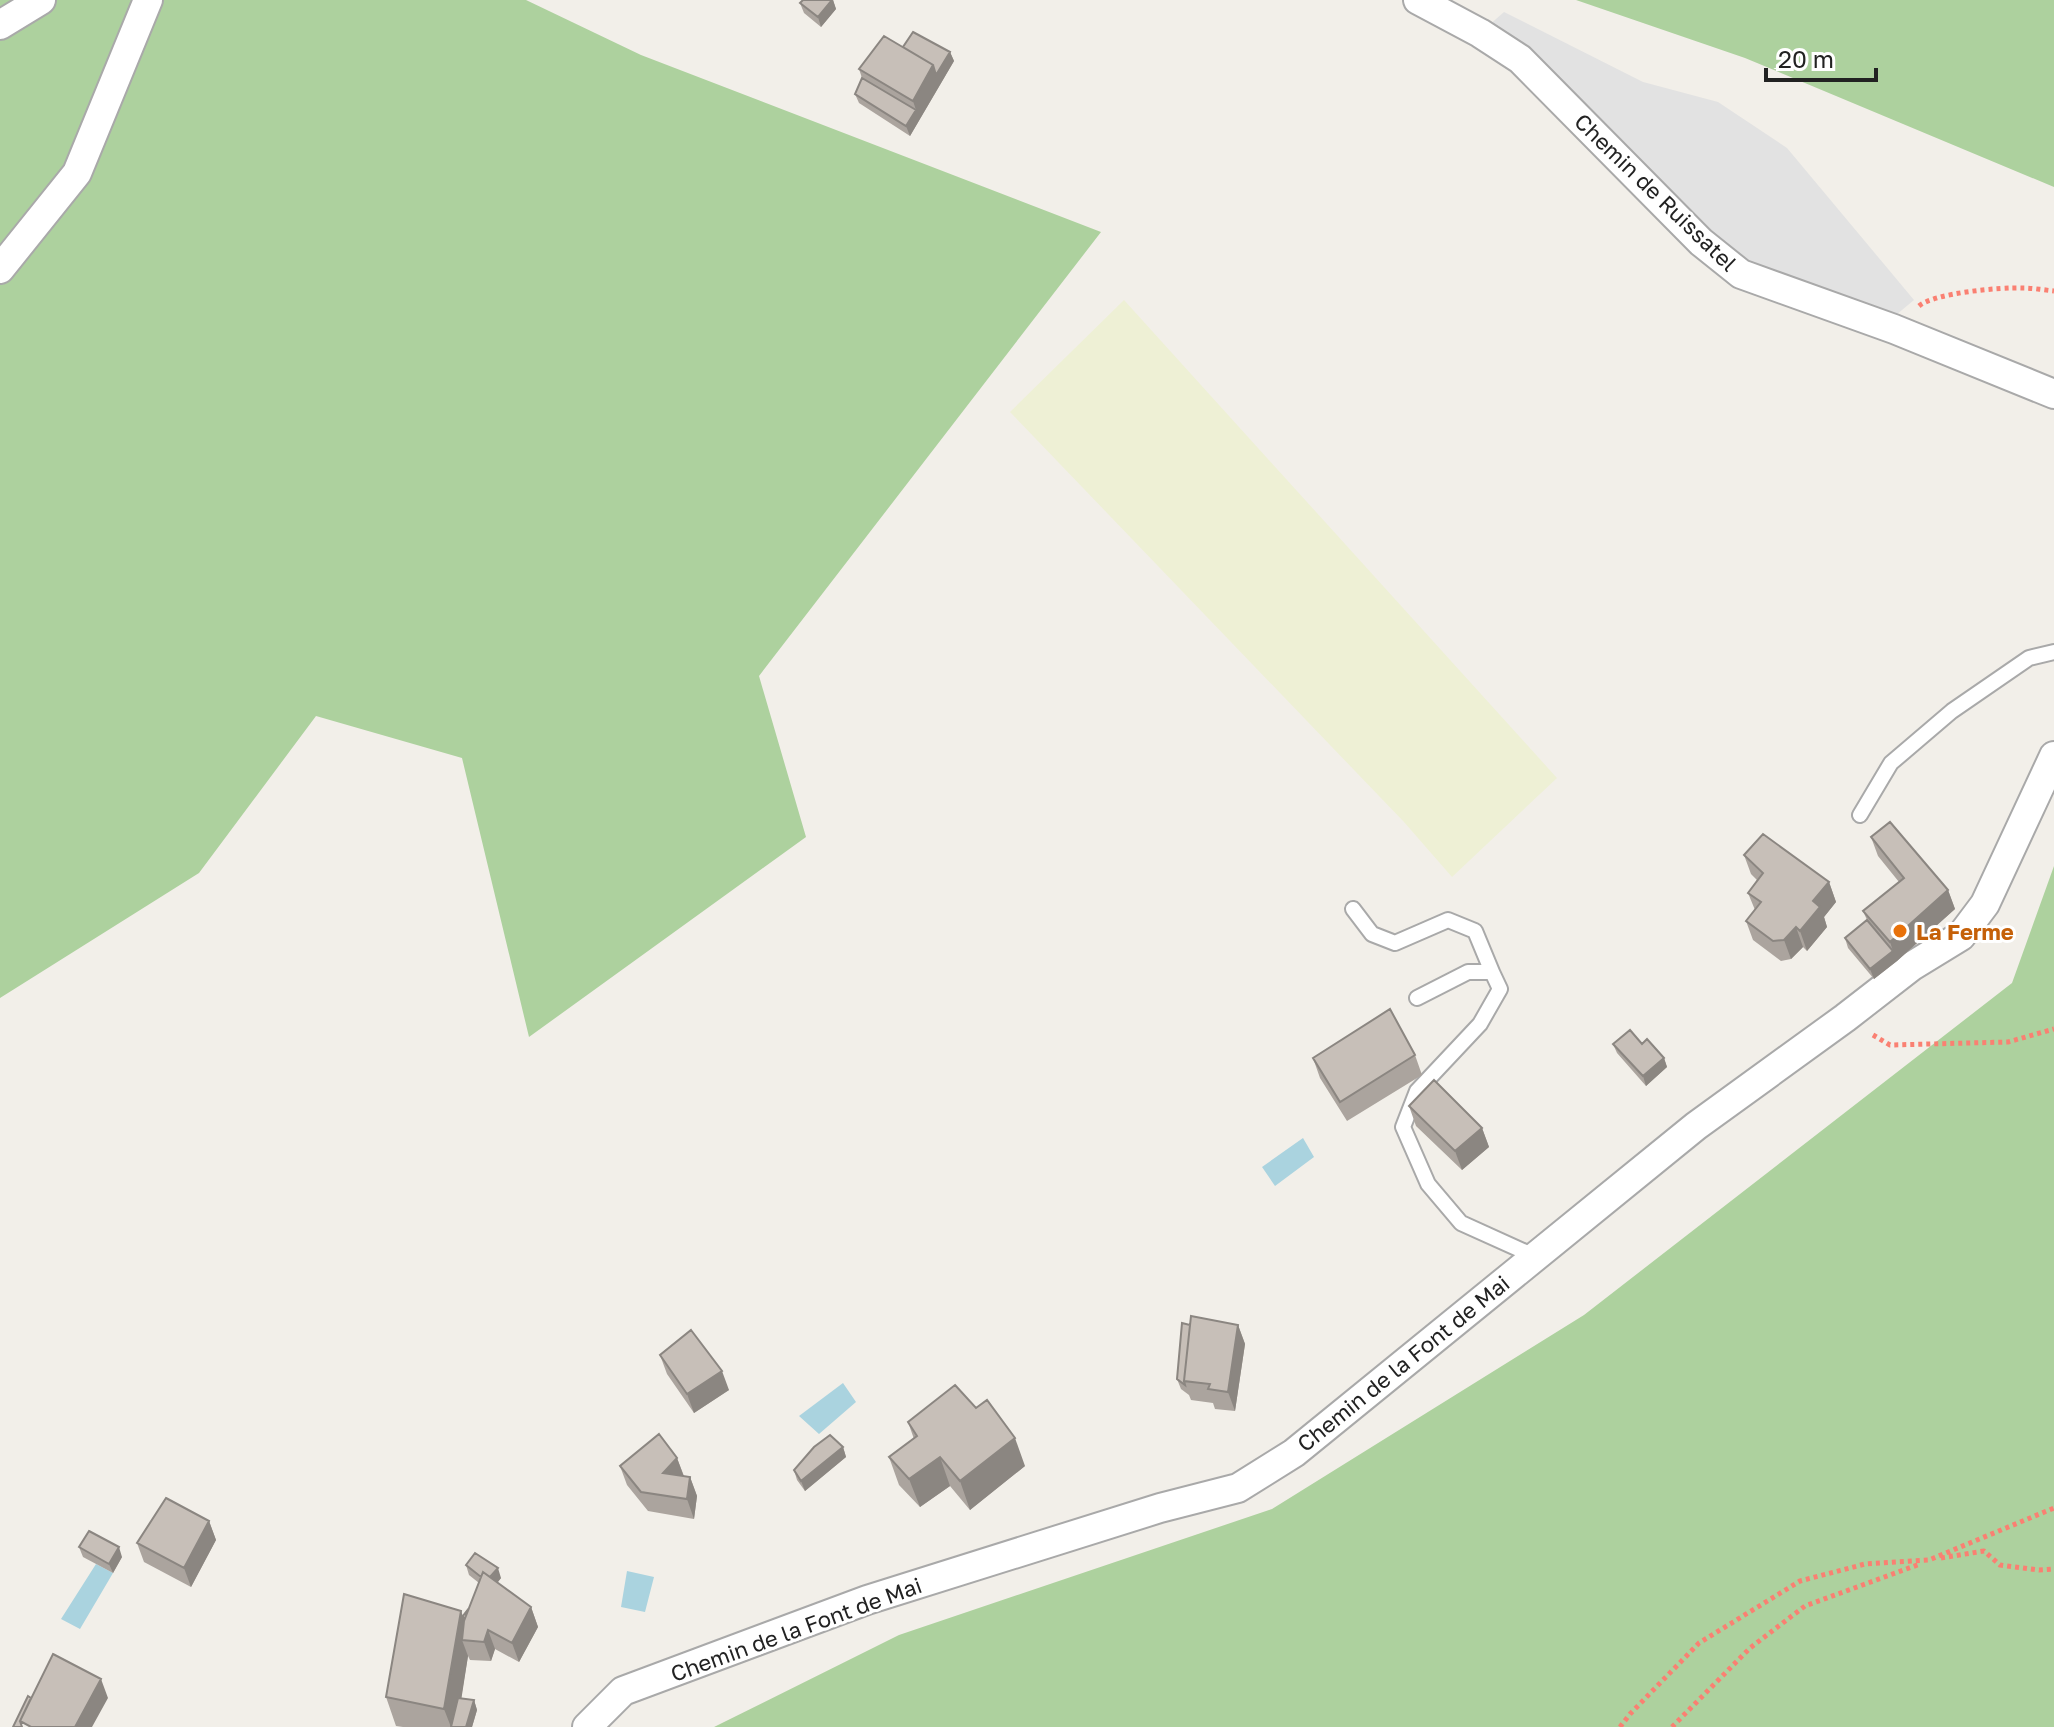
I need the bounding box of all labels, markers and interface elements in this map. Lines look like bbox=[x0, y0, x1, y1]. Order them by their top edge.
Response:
scale bar bbox=[1766, 32, 1876, 82]
text: 20 m bbox=[1778, 44, 1834, 73]
street label: Chemin de Ruissatel bbox=[1569, 108, 1743, 276]
place label: La Ferme bbox=[1916, 918, 2014, 945]
marker: La Ferme bbox=[1891, 922, 1909, 940]
street label: Chemin de la Font de Mai bbox=[1291, 1269, 1515, 1457]
street label: Chemin de la Font de Mai bbox=[667, 1571, 925, 1687]

